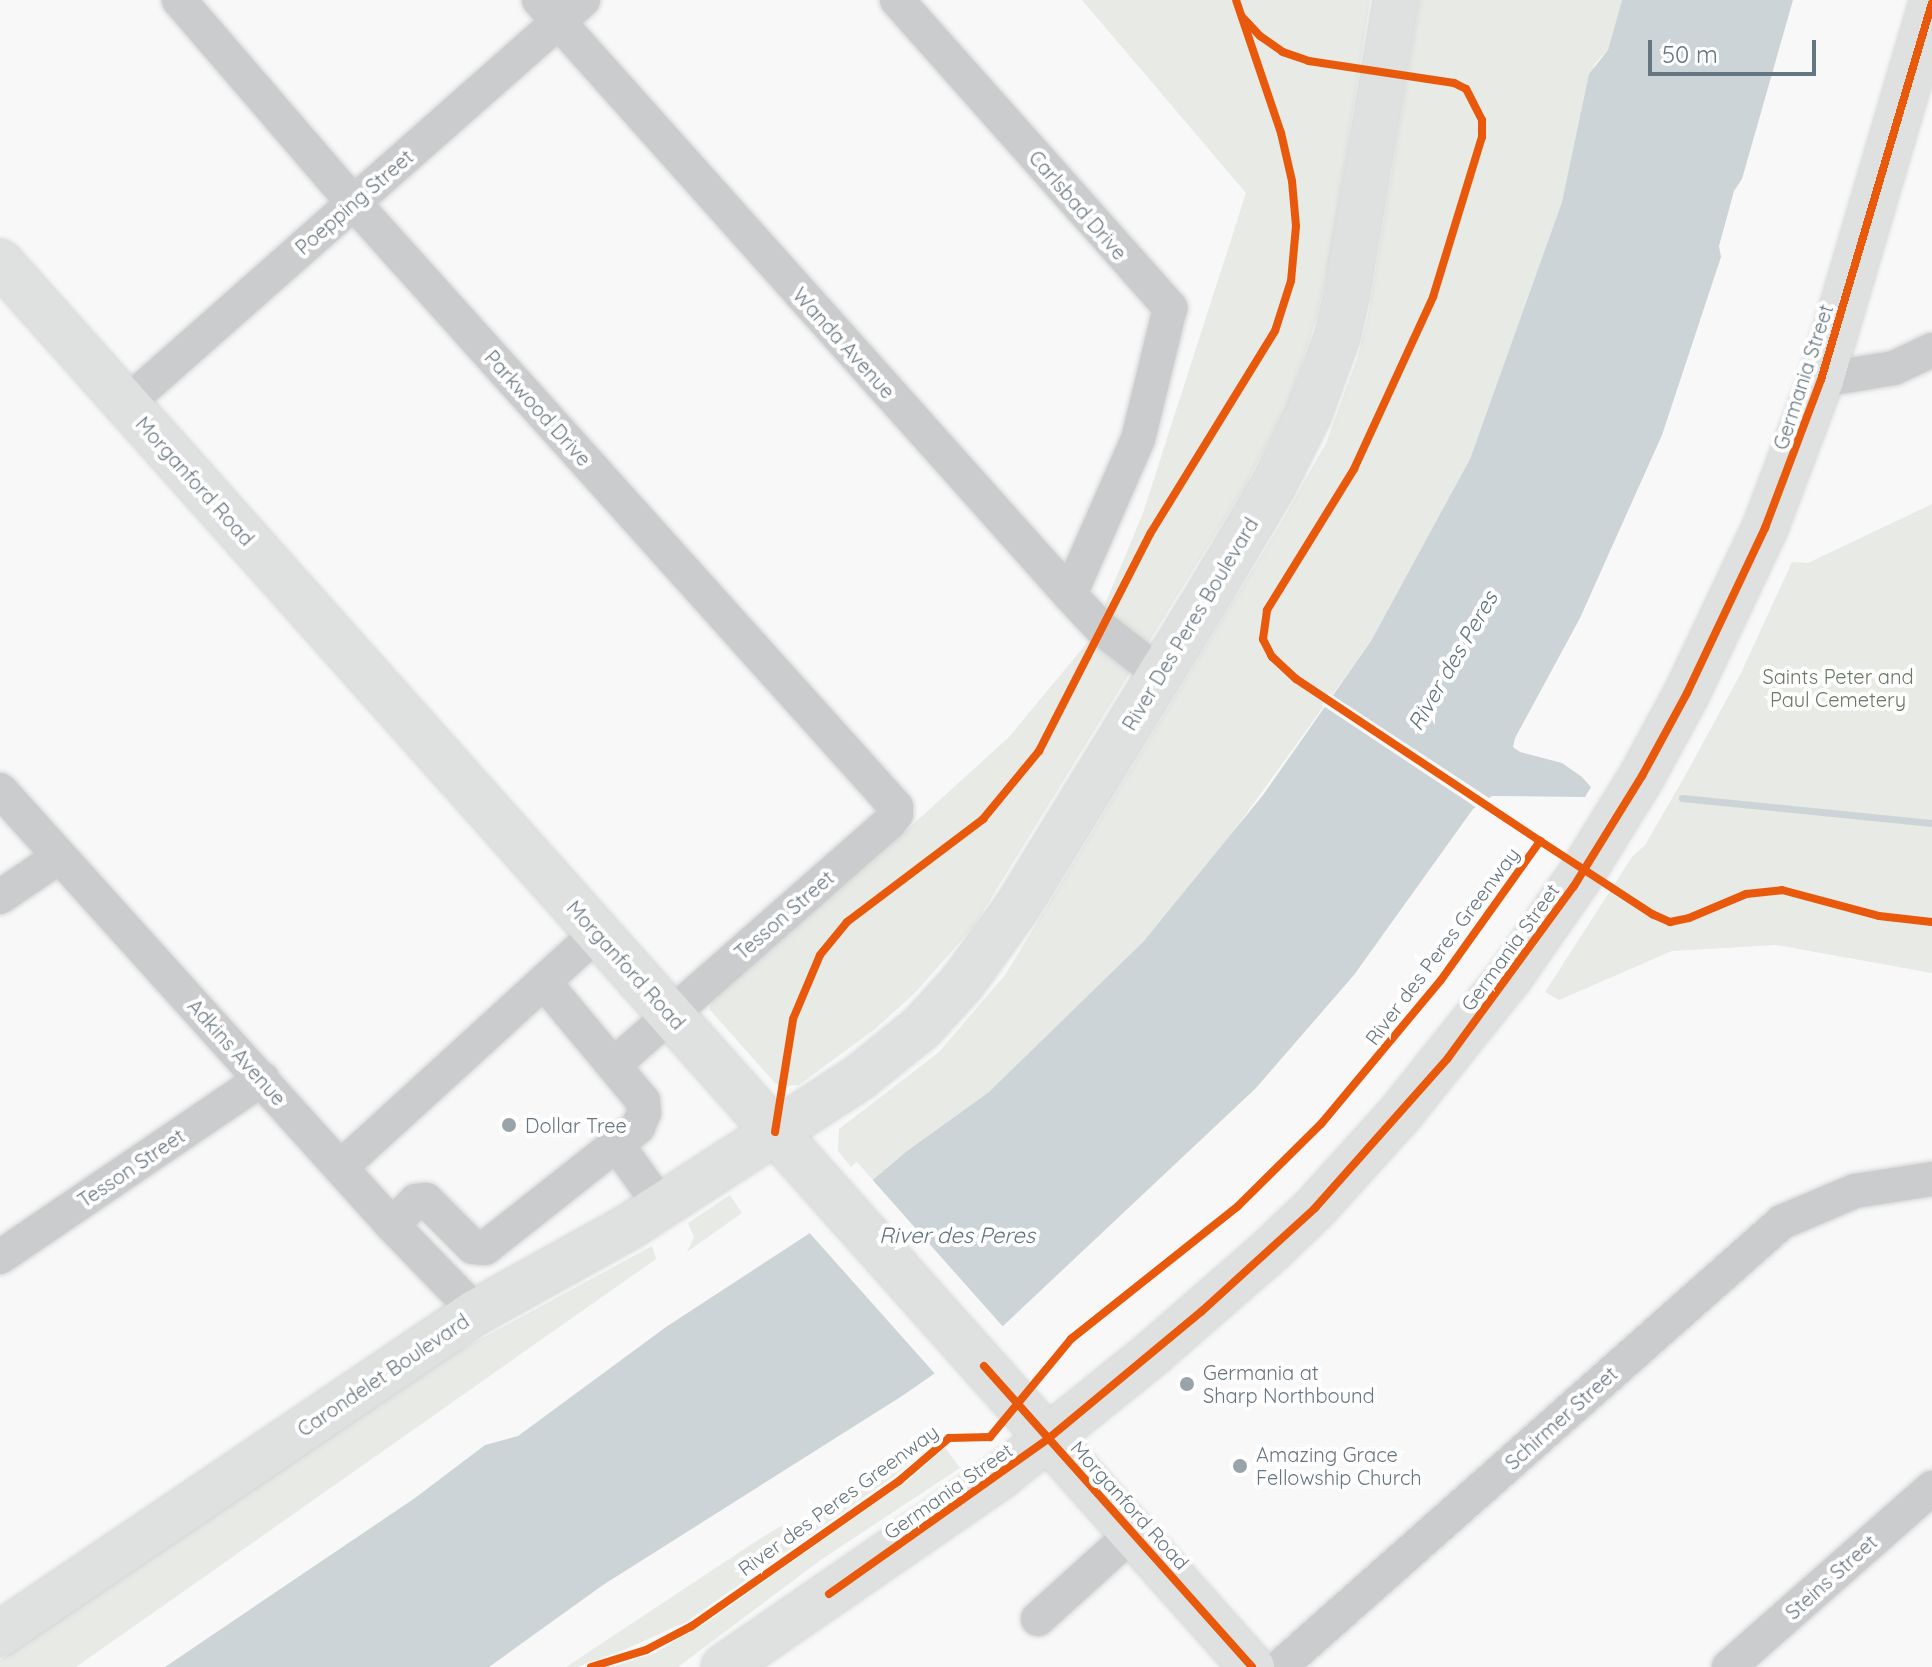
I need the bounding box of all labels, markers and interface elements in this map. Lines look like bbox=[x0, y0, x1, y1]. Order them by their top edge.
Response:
scale bar bbox=[1652, 24, 1820, 74]
text: 50 m bbox=[1662, 39, 1718, 69]
street label: Poepping Street bbox=[290, 144, 418, 260]
street label: Carlsbad Drive bbox=[1024, 145, 1132, 265]
street label: Wanda Avenue bbox=[788, 283, 900, 403]
street label: Germania Street bbox=[1768, 301, 1838, 453]
street label: Parkwood Drive bbox=[480, 345, 596, 471]
street label: Morganford Road bbox=[131, 412, 259, 550]
street label: River Des Peres Boulevard bbox=[1117, 513, 1263, 735]
water label: River des Peres bbox=[1403, 587, 1503, 735]
park label: Saints Peter and Paul Cemetery bbox=[1762, 665, 1914, 712]
street label: River des Peres Greenway bbox=[1360, 842, 1524, 1050]
street label: Tesson Street bbox=[730, 865, 838, 965]
street label: Germania Street bbox=[1456, 879, 1564, 1015]
street label: Morganford Road bbox=[562, 896, 690, 1034]
street label: Adkins Avenue bbox=[183, 994, 291, 1110]
place label: Dollar Tree bbox=[525, 1113, 627, 1137]
marker: Dollar Tree bbox=[500, 1116, 518, 1134]
street label: Tesson Street bbox=[73, 1124, 189, 1212]
water label: River des Peres bbox=[879, 1223, 1035, 1249]
street label: Carondelet Boulevard bbox=[293, 1309, 473, 1441]
place label: Germania at Sharp Northbound bbox=[1203, 1360, 1375, 1407]
street label: Schirmer Street bbox=[1500, 1361, 1622, 1475]
marker: Germania at Sharp Northbound bbox=[1178, 1375, 1196, 1393]
street label: River des Peres Greenway bbox=[733, 1419, 943, 1581]
street label: Morganford Road bbox=[1066, 1436, 1194, 1574]
street label: Germania Street bbox=[879, 1438, 1017, 1544]
place label: Amazing Grace Fellowship Church bbox=[1256, 1442, 1422, 1489]
marker: Amazing Grace Fellowship Church bbox=[1231, 1457, 1249, 1475]
street label: Steins Street bbox=[1780, 1530, 1882, 1624]

